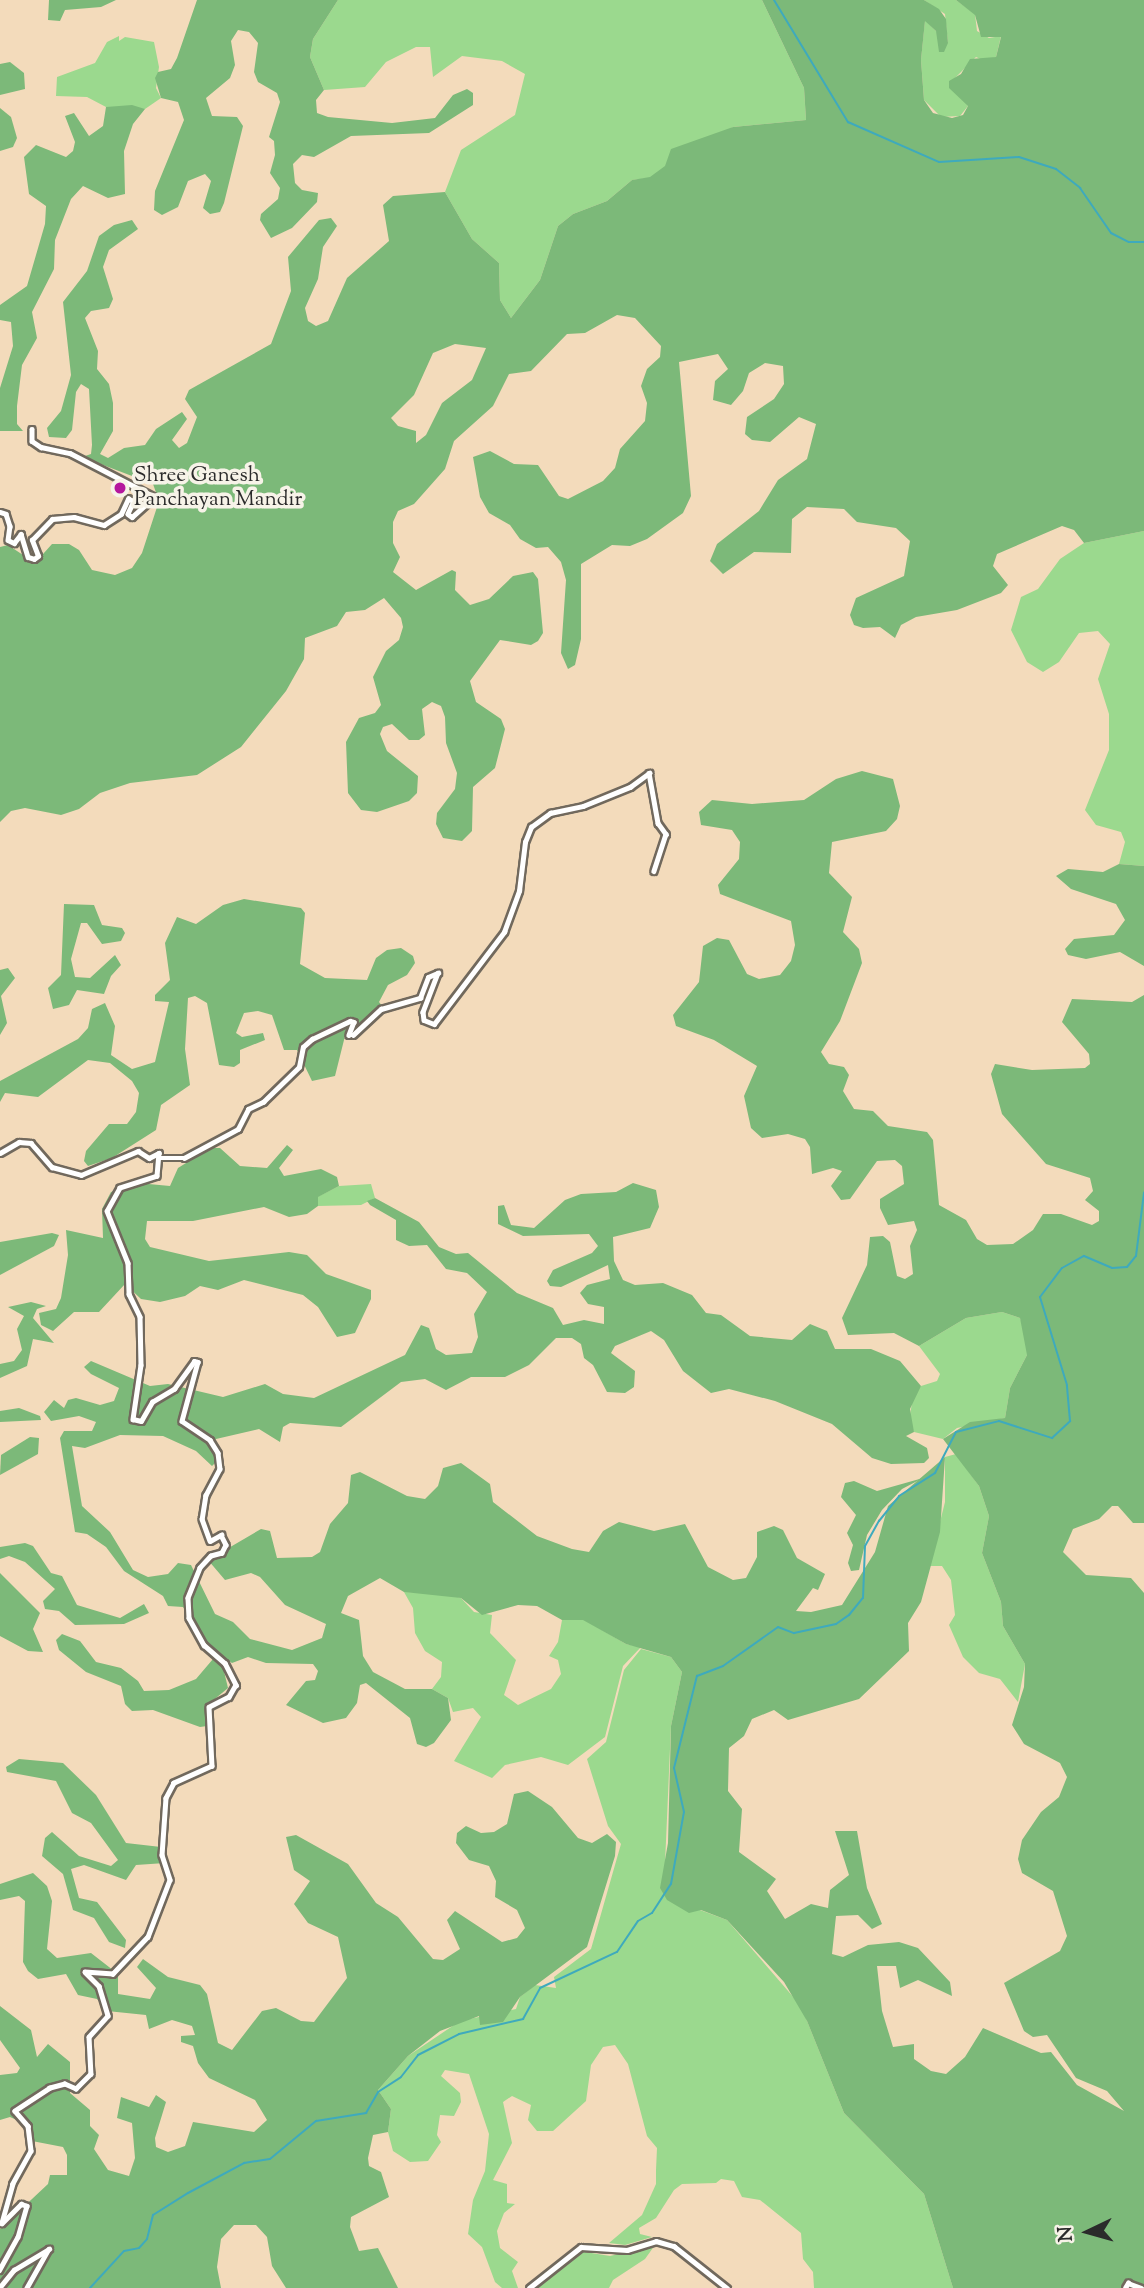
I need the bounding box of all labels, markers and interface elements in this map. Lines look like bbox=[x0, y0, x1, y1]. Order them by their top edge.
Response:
place label: Shree Ganesh Panchayan Mandir bbox=[134, 463, 302, 513]
marker: Shree Ganesh Panchayan Mandir bbox=[112, 480, 128, 496]
north arrow bbox=[1053, 2197, 1123, 2267]
text: N bbox=[1052, 2225, 1081, 2243]

